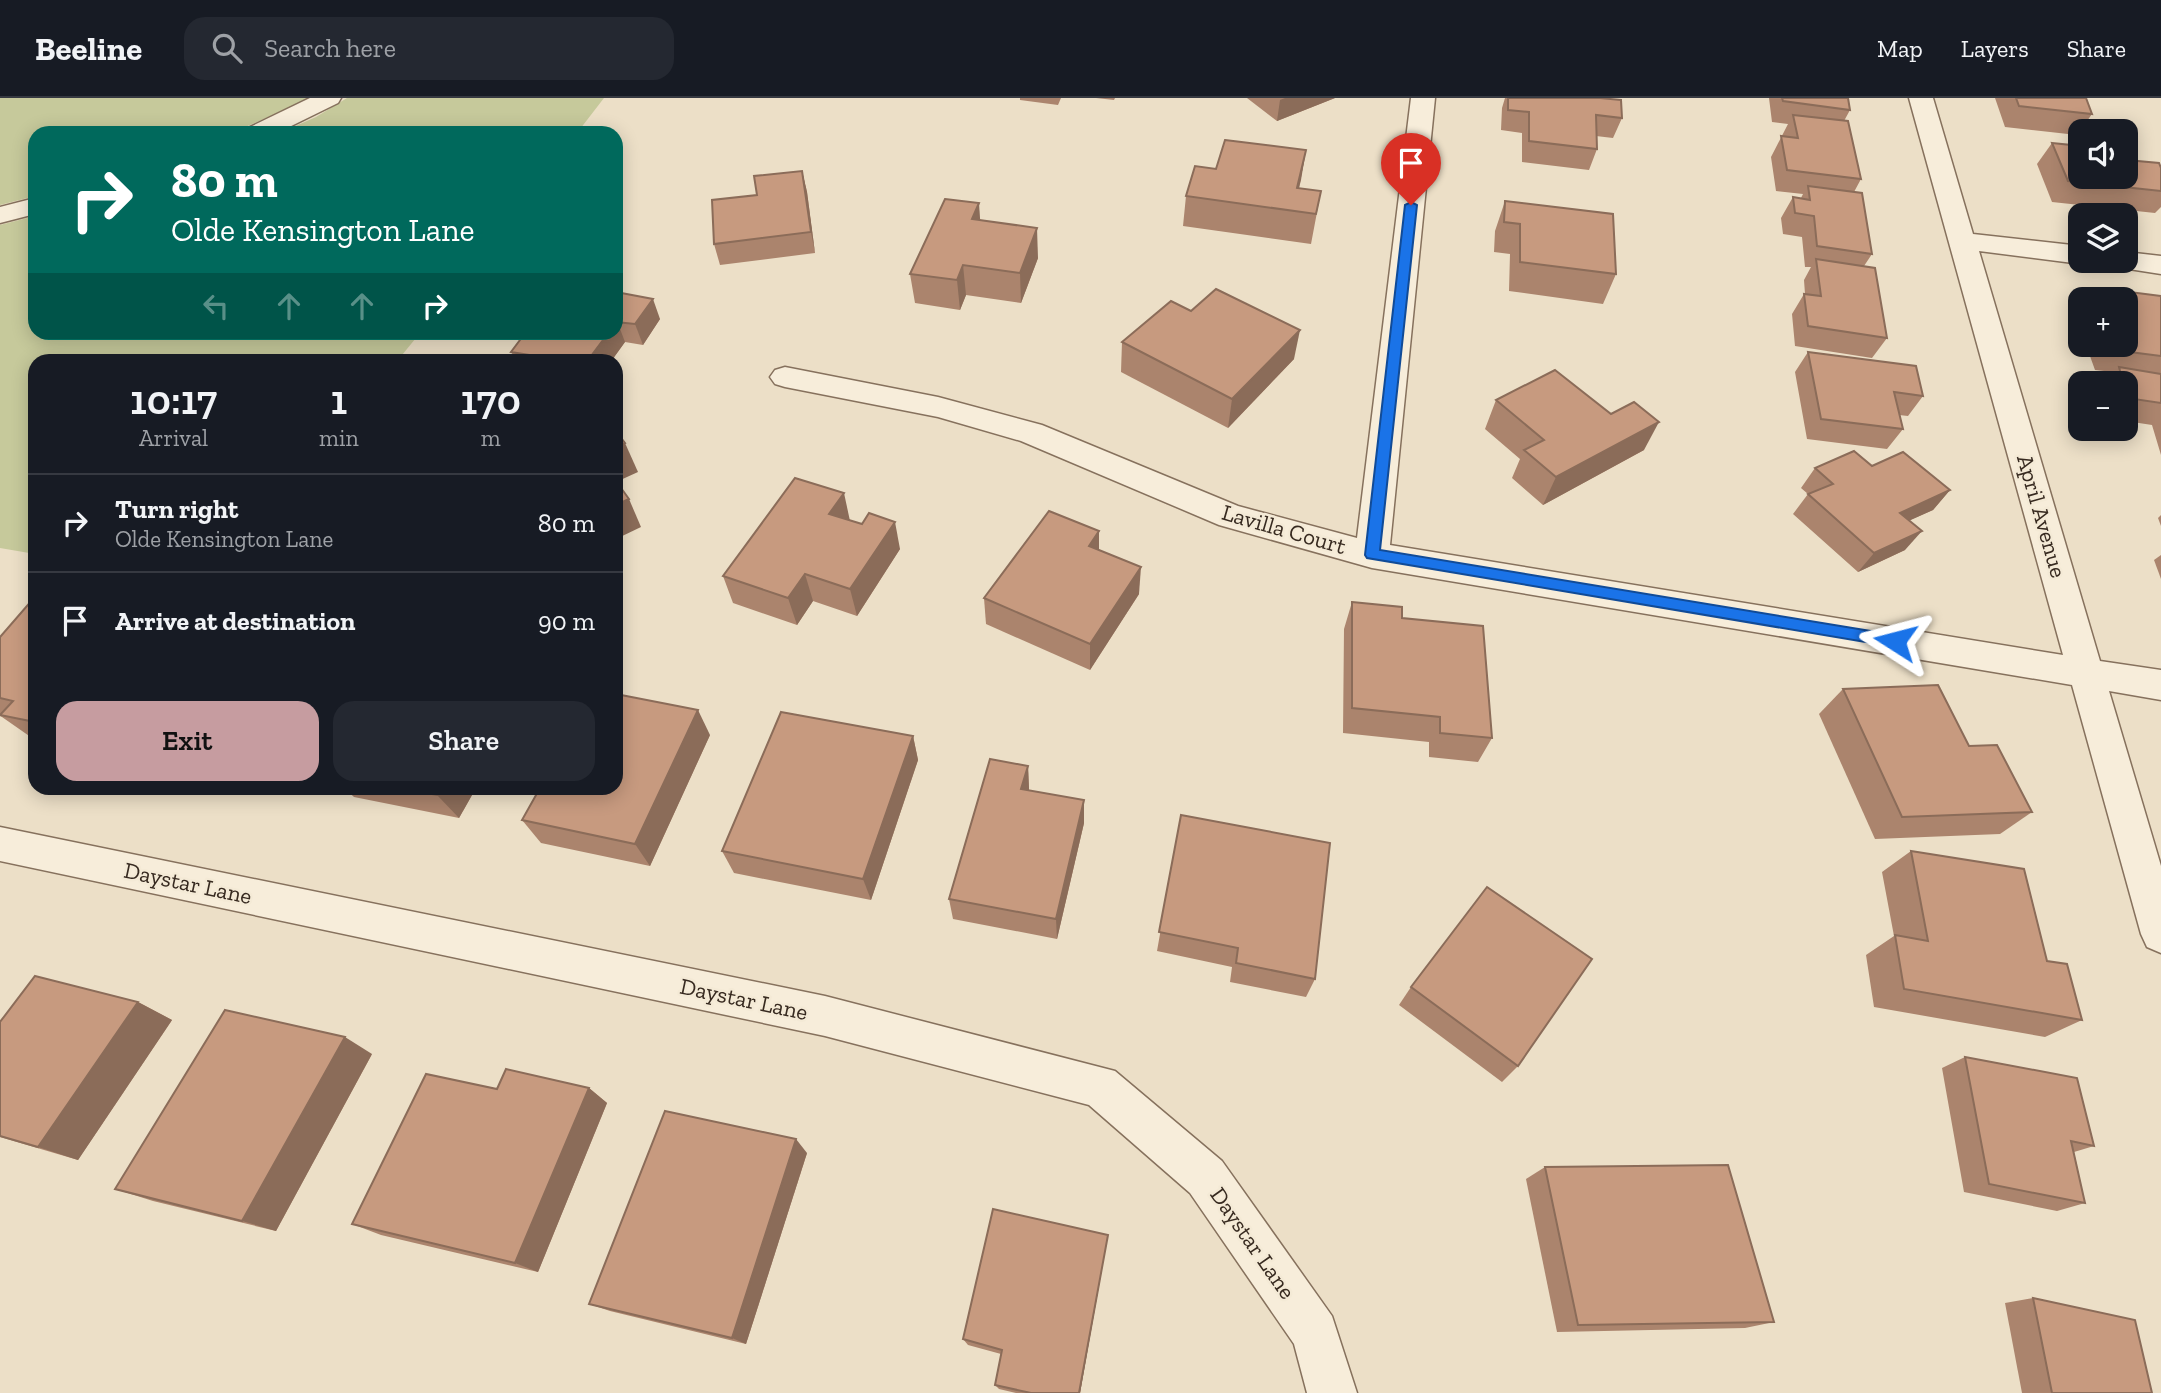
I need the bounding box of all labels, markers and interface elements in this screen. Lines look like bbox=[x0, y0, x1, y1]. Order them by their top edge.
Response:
search box bbox=[184, 17, 674, 80]
text: Beeline bbox=[35, 29, 142, 68]
icon: search bbox=[208, 29, 246, 67]
text: Search here bbox=[264, 32, 396, 64]
text: Map bbox=[1877, 34, 1923, 63]
text: Layers bbox=[1961, 34, 2029, 63]
text: Share bbox=[2067, 34, 2126, 63]
map controls bbox=[2068, 119, 2138, 441]
button: sound bbox=[2068, 119, 2138, 189]
pin bbox=[1381, 133, 1441, 205]
icon: arrive bbox=[1392, 144, 1430, 182]
text: 80 m bbox=[171, 151, 278, 210]
icon: right bbox=[56, 154, 147, 245]
button: layers bbox=[2068, 203, 2138, 273]
text: Olde Kensington Lane bbox=[171, 211, 475, 249]
icon: left bbox=[197, 287, 235, 325]
icon: ahead bbox=[270, 287, 308, 325]
icon: ahead bbox=[343, 287, 381, 325]
icon: right bbox=[416, 287, 454, 325]
button: + bbox=[2068, 287, 2138, 357]
button: − bbox=[2068, 371, 2138, 441]
text: 10:17 bbox=[130, 374, 217, 425]
text: 1 bbox=[331, 374, 347, 425]
text: 170 bbox=[461, 374, 521, 425]
text: Arrival bbox=[139, 424, 208, 452]
text: min bbox=[319, 424, 359, 452]
text: m bbox=[481, 424, 501, 452]
street label: April Avenue bbox=[2011, 451, 2073, 581]
text: Turn right bbox=[115, 493, 238, 525]
street label: Lavilla Court bbox=[1219, 498, 1350, 560]
icon: right bbox=[56, 504, 94, 542]
text: 80 m bbox=[538, 507, 595, 539]
text: Olde Kensington Lane bbox=[115, 525, 333, 553]
icon: arrive bbox=[56, 602, 94, 640]
position arrow bbox=[1858, 604, 1932, 678]
text: Arrive at destination bbox=[115, 605, 355, 637]
text: 90 m bbox=[538, 605, 595, 637]
button: Exit bbox=[56, 701, 319, 781]
button: Share bbox=[333, 701, 595, 781]
street label: Daystar Lane bbox=[121, 856, 255, 910]
street label: Daystar Lane bbox=[677, 972, 811, 1026]
street label: Daystar Lane bbox=[1204, 1182, 1302, 1304]

